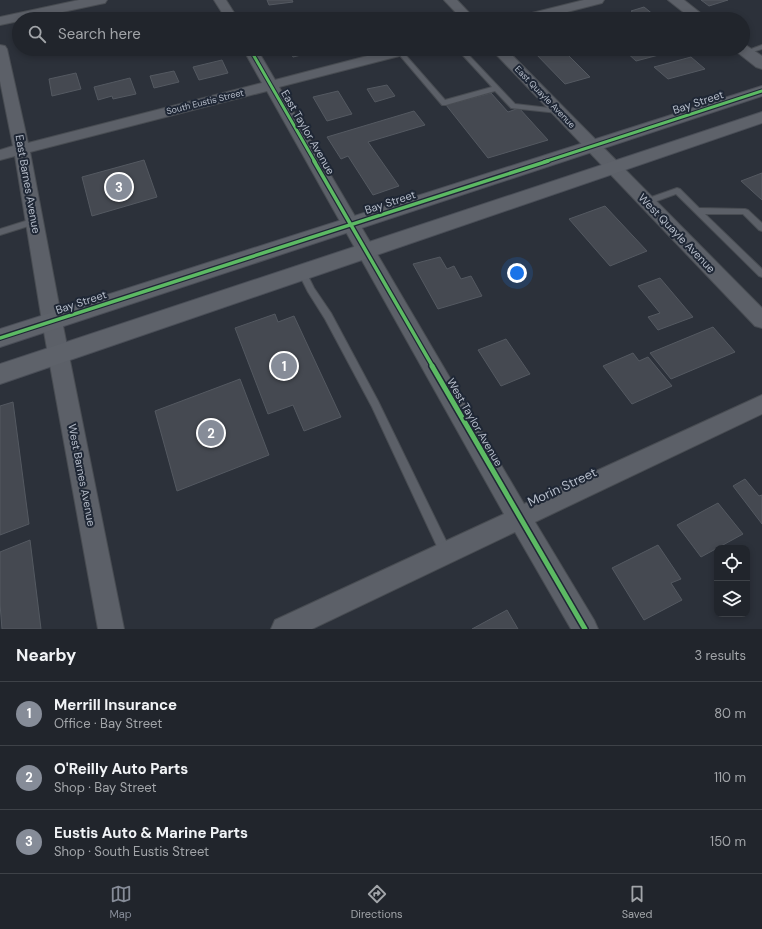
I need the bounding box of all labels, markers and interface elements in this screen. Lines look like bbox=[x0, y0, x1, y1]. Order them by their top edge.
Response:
search box bbox=[12, 12, 750, 56]
icon: search bbox=[26, 23, 48, 45]
text: Search here bbox=[58, 24, 141, 44]
street label: East Quayle Avenue bbox=[512, 63, 578, 131]
street label: South Eustis Street bbox=[165, 86, 245, 117]
street label: East Taylor Avenue bbox=[278, 87, 338, 177]
street label: Bay Street bbox=[671, 87, 725, 117]
street label: East Barnes Avenue bbox=[12, 134, 44, 234]
pin: 3 bbox=[106, 172, 132, 202]
street label: Bay Street bbox=[363, 187, 417, 217]
street label: West Quayle Avenue bbox=[636, 191, 718, 275]
your location bbox=[507, 263, 527, 283]
street label: Bay Street bbox=[54, 287, 108, 317]
pin: 1 bbox=[271, 351, 297, 381]
street label: West Taylor Avenue bbox=[444, 375, 506, 469]
pin: 2 bbox=[198, 418, 224, 448]
street label: West Barnes Avenue bbox=[65, 423, 99, 527]
street label: Morin Street bbox=[525, 464, 599, 510]
map controls bbox=[714, 545, 750, 617]
button: locate bbox=[714, 545, 750, 581]
button: layers bbox=[714, 581, 750, 617]
text: Nearby bbox=[16, 644, 76, 666]
text: 3 results bbox=[694, 647, 746, 664]
text: Merrill Insurance bbox=[54, 695, 177, 715]
text: 1 bbox=[27, 705, 31, 722]
text: 80 m bbox=[714, 705, 746, 722]
text: Office · Bay Street bbox=[54, 715, 162, 732]
text: O'Reilly Auto Parts bbox=[54, 759, 188, 779]
text: 2 bbox=[25, 769, 33, 786]
text: 110 m bbox=[714, 769, 746, 786]
text: Shop · Bay Street bbox=[54, 779, 157, 796]
text: Eustis Auto & Marine Parts bbox=[54, 823, 248, 843]
text: 3 bbox=[25, 833, 33, 850]
text: 150 m bbox=[710, 833, 746, 850]
text: Shop · South Eustis Street bbox=[54, 843, 209, 860]
tab: Map bbox=[110, 883, 132, 921]
tab: Directions bbox=[351, 883, 403, 921]
tab: Saved bbox=[622, 883, 652, 921]

